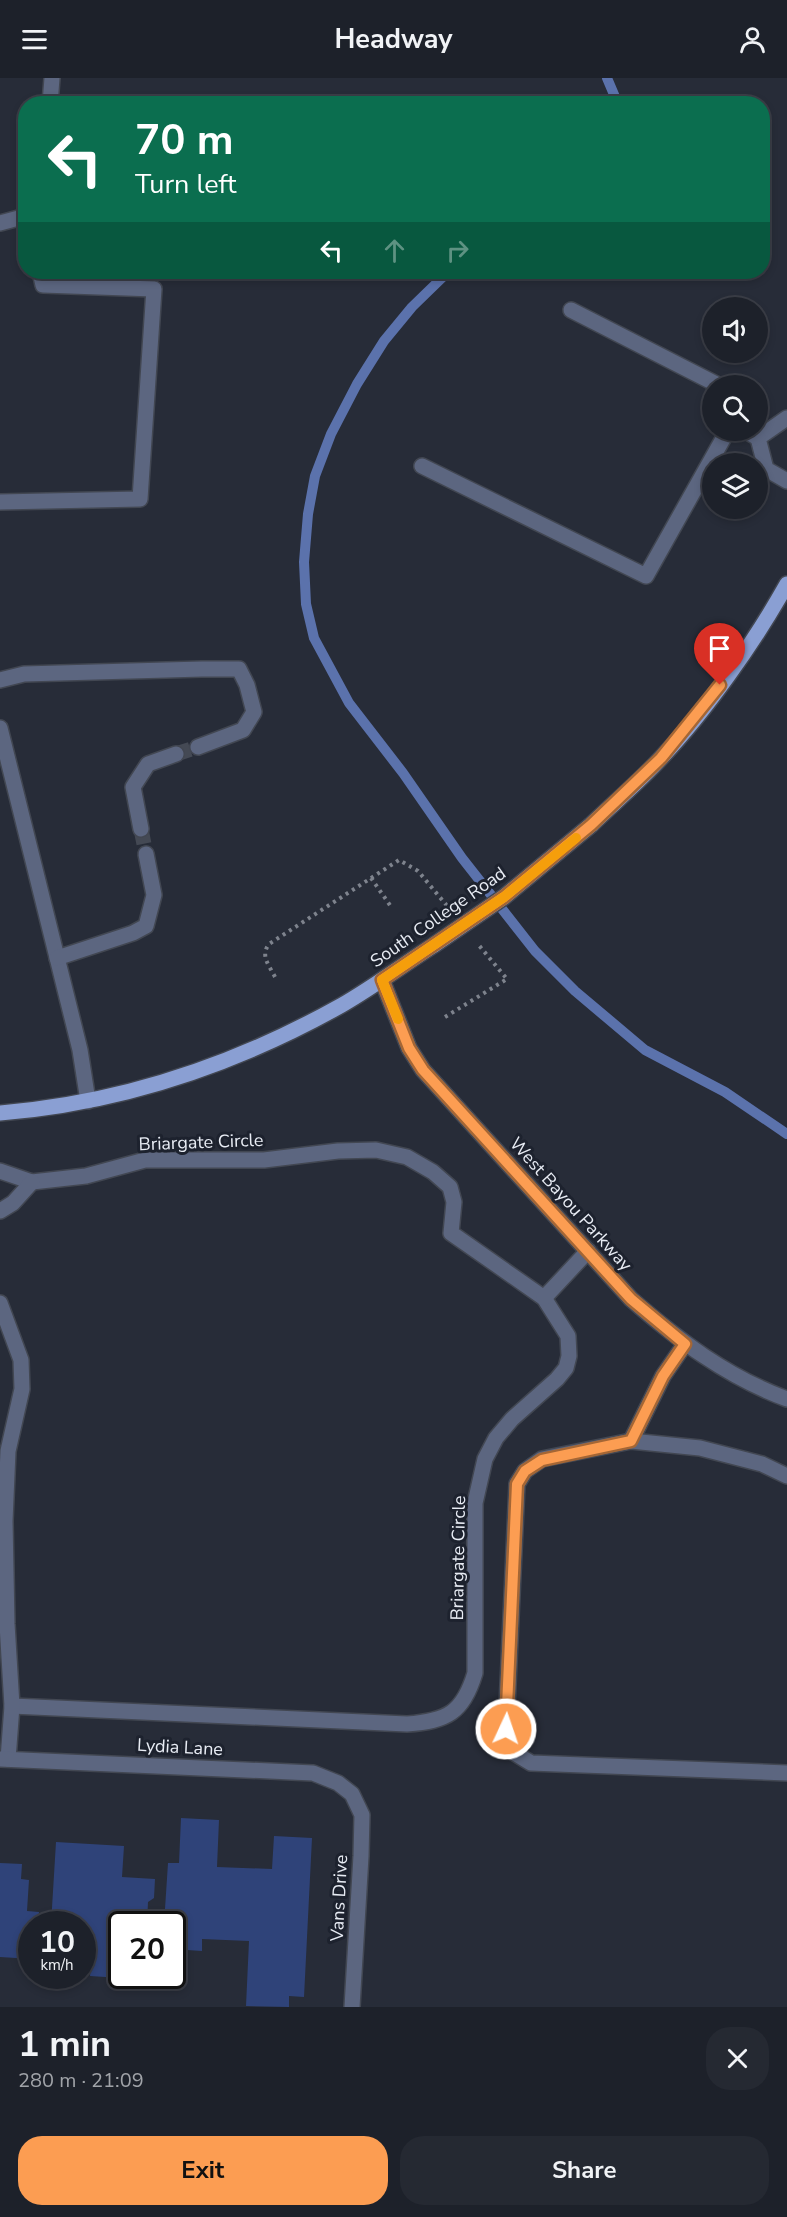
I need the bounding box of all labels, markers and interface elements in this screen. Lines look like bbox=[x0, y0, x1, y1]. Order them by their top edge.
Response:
text: Headway bbox=[334, 21, 453, 58]
icon: menu bbox=[18, 23, 51, 56]
icon: person bbox=[736, 23, 769, 56]
text: 70 m bbox=[135, 112, 234, 169]
icon: left bbox=[36, 120, 114, 198]
text: Turn left bbox=[135, 166, 236, 203]
icon: left bbox=[315, 234, 348, 267]
icon: ahead bbox=[378, 234, 411, 267]
icon: right bbox=[441, 234, 474, 267]
map controls bbox=[702, 297, 768, 519]
button: sound bbox=[702, 297, 768, 363]
button: search bbox=[702, 375, 768, 441]
button: layers bbox=[702, 453, 768, 519]
pin bbox=[694, 623, 745, 685]
icon: arrive bbox=[703, 632, 736, 665]
street label: South College Road bbox=[365, 861, 511, 973]
street label: Briargate Circle bbox=[138, 1128, 264, 1156]
street label: West Bayou Parkway bbox=[504, 1132, 638, 1277]
street label: Briargate Circle bbox=[445, 1495, 471, 1621]
position arrow bbox=[474, 1697, 538, 1761]
street label: Lydia Lane bbox=[136, 1733, 224, 1761]
street label: Vans Drive bbox=[325, 1854, 353, 1943]
speed limit sign: 20 bbox=[108, 1911, 186, 1989]
text: 10 bbox=[39, 1922, 75, 1963]
text: km/h bbox=[40, 1955, 74, 1975]
text: 1 min bbox=[18, 2020, 111, 2069]
button: close bbox=[706, 2027, 769, 2090]
text: 280 m · 21:09 bbox=[18, 2067, 144, 2094]
button: Exit bbox=[18, 2136, 388, 2205]
button: Share bbox=[400, 2136, 769, 2205]

